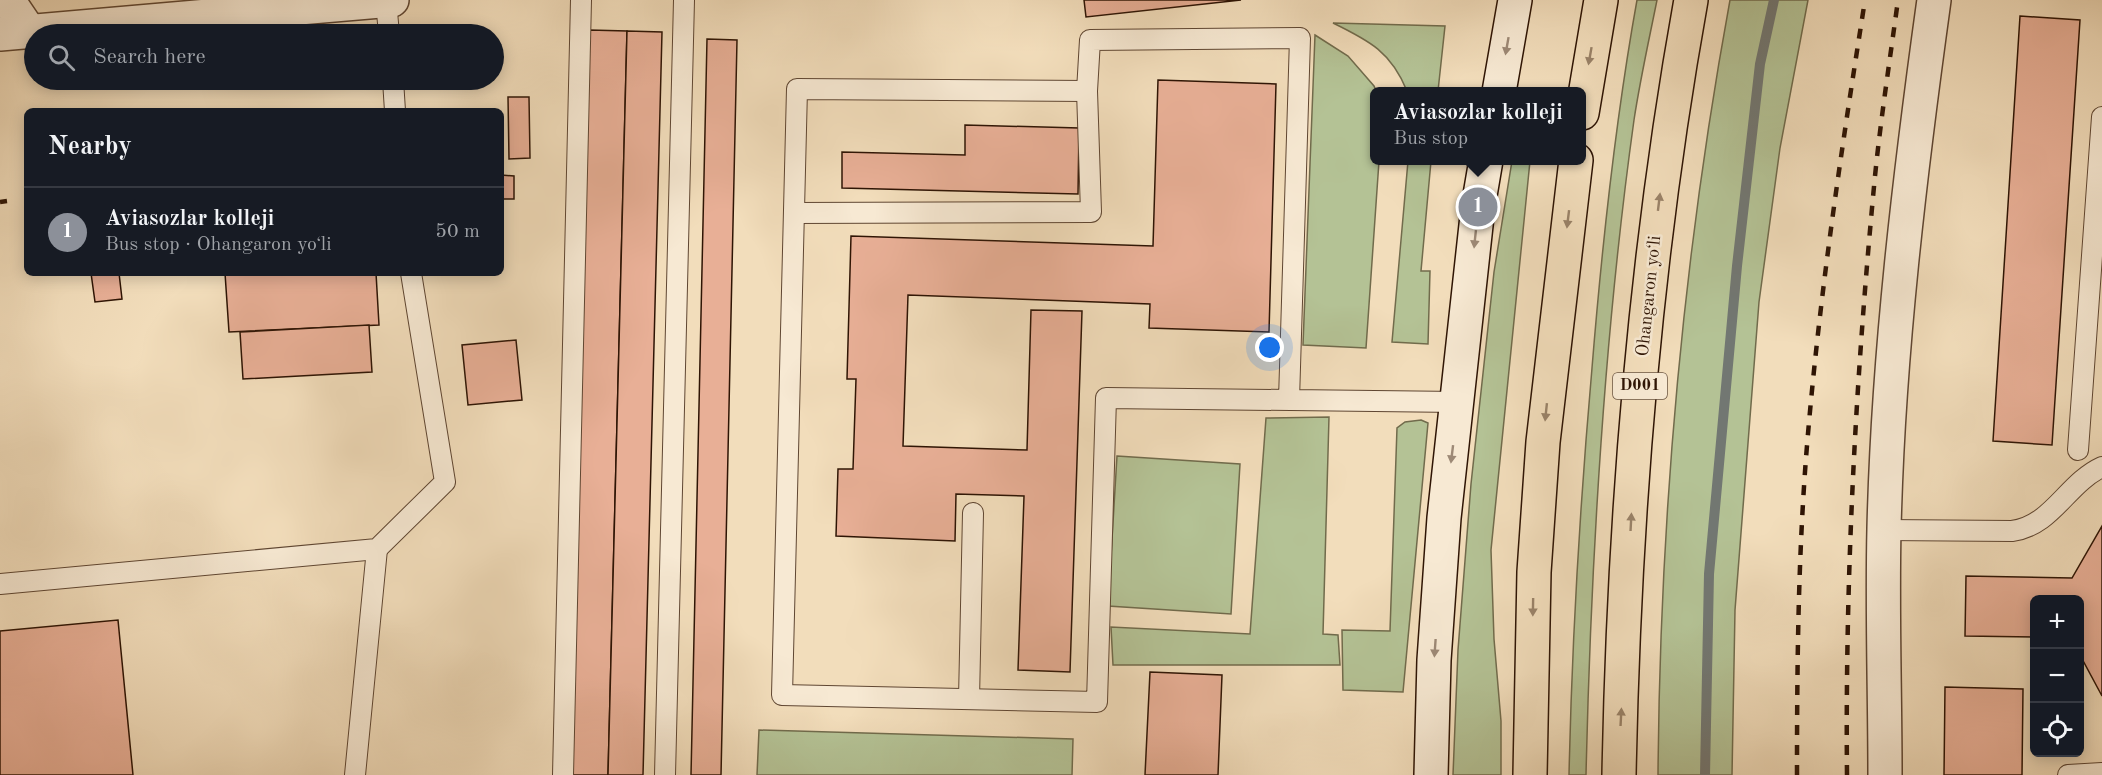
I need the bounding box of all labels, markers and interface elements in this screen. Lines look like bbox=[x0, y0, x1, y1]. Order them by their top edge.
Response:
search box bbox=[24, 24, 504, 90]
one-way arrow bbox=[1502, 36, 1511, 55]
icon: search bbox=[45, 41, 78, 74]
text: Search here bbox=[93, 46, 206, 68]
one-way arrow bbox=[1586, 47, 1595, 66]
popup bbox=[1370, 87, 1586, 165]
text: Aviasozlar kolleji bbox=[1393, 102, 1563, 124]
text: Bus stop bbox=[1393, 129, 1468, 149]
text: Nearby bbox=[48, 134, 132, 160]
pin: 1 bbox=[1458, 184, 1498, 230]
one-way arrow bbox=[1654, 193, 1664, 212]
text: Aviasozlar kolleji bbox=[105, 208, 274, 230]
one-way arrow bbox=[1564, 209, 1573, 228]
text: 1 bbox=[62, 222, 73, 242]
text: 50 m bbox=[435, 222, 480, 242]
one-way arrow bbox=[1470, 230, 1480, 249]
street label: Ohangaron yoʻli bbox=[1634, 234, 1664, 357]
text: Bus stop · Ohangaron yoʻli bbox=[105, 235, 332, 255]
your location bbox=[1255, 333, 1284, 362]
road number: D001 bbox=[1613, 373, 1667, 399]
one-way arrow bbox=[1542, 403, 1551, 422]
one-way arrow bbox=[1447, 444, 1457, 463]
one-way arrow bbox=[1626, 512, 1635, 531]
map controls bbox=[2030, 595, 2084, 757]
button: + bbox=[2030, 595, 2084, 649]
one-way arrow bbox=[1528, 597, 1538, 616]
one-way arrow bbox=[1430, 639, 1440, 658]
button: − bbox=[2030, 649, 2084, 703]
button: locate bbox=[2030, 703, 2084, 757]
one-way arrow bbox=[1616, 707, 1625, 726]

